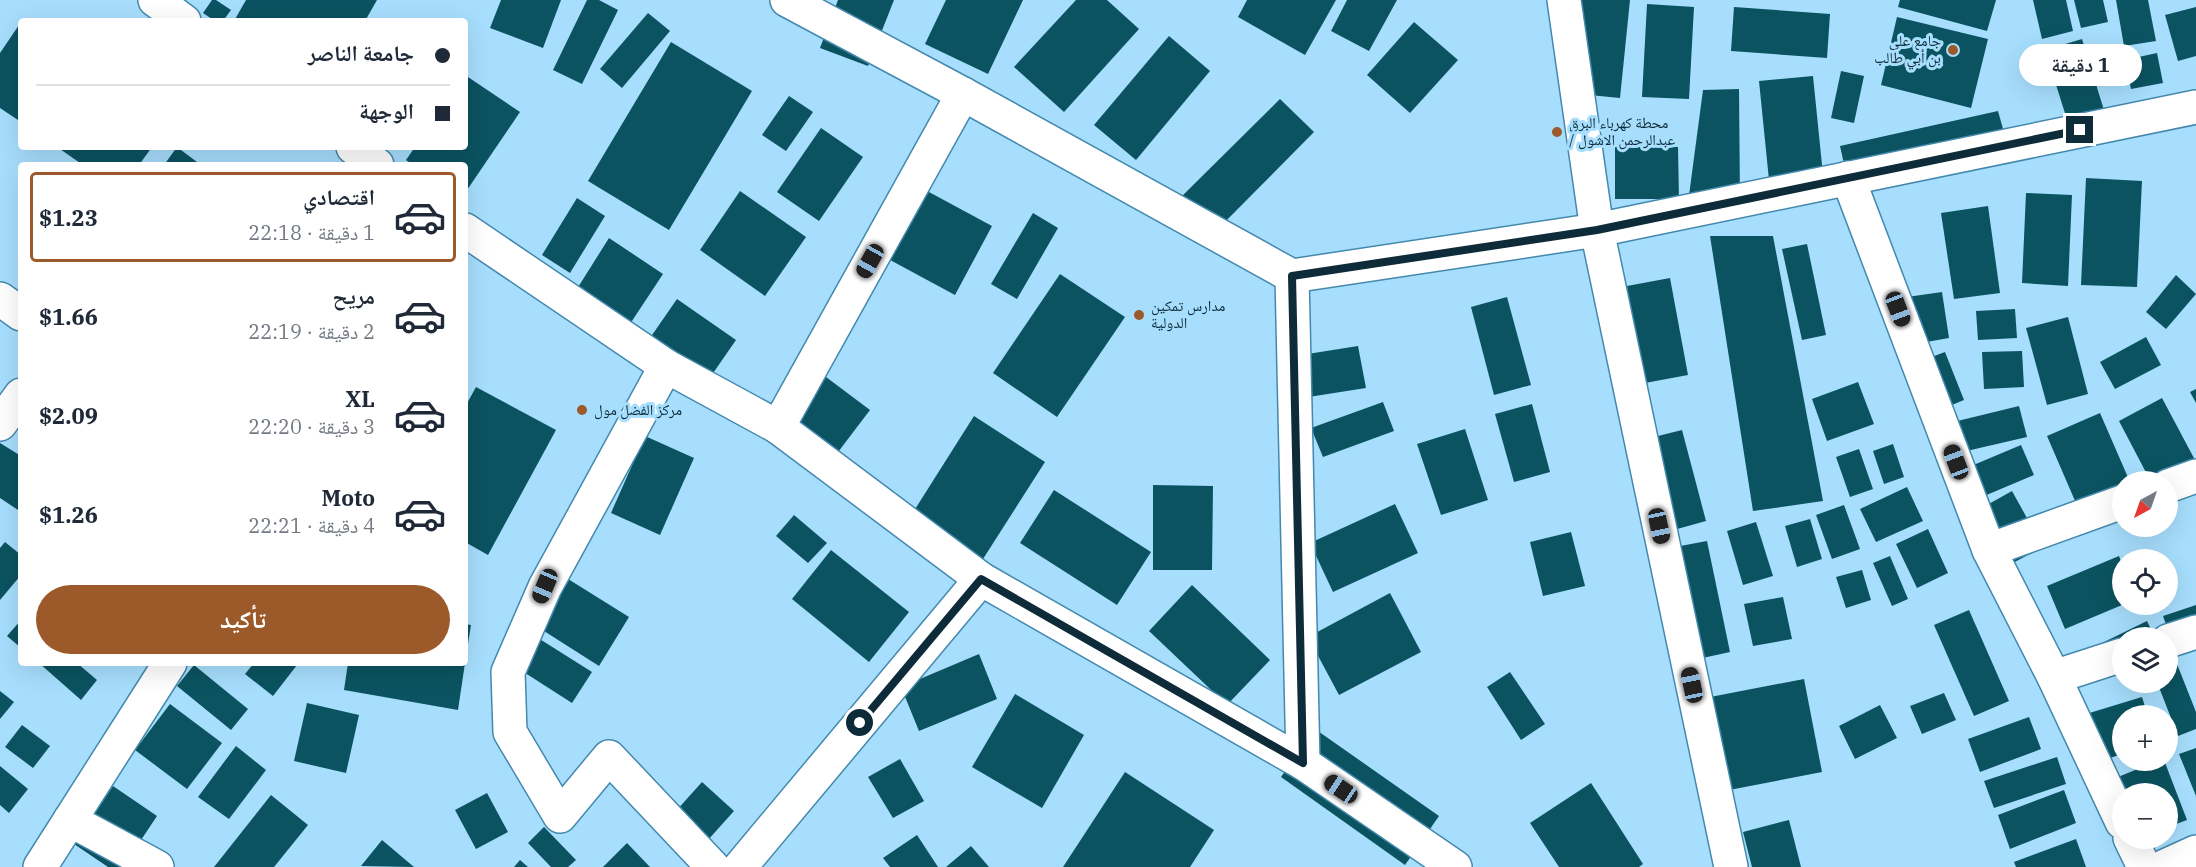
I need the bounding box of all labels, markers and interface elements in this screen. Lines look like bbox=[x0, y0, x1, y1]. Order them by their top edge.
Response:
place label: جامع علي بن أبي طالب bbox=[1874, 31, 1941, 70]
text: جامعة الناصر bbox=[308, 38, 414, 67]
marker: جامع علي بن أبي طالب bbox=[1946, 43, 1960, 57]
callout: 1 دقيقة bbox=[2018, 43, 2142, 85]
text: 1 دقيقة bbox=[2051, 51, 2110, 78]
text: الوجهة bbox=[359, 96, 414, 125]
place label: محطة كهرباء البرق / عبدالرحمن الاشول bbox=[1569, 113, 1675, 150]
route end bbox=[2066, 116, 2093, 143]
marker: محطة كهرباء البرق / عبدالرحمن الاشول bbox=[1550, 125, 1564, 139]
text: اقتصادي bbox=[303, 182, 375, 211]
icon: car bbox=[393, 190, 447, 244]
text: $1.23 bbox=[39, 203, 98, 232]
text: 1 دقيقة · 22:18 bbox=[248, 219, 375, 246]
car bbox=[853, 241, 887, 281]
text: مريح bbox=[332, 281, 375, 310]
icon: car bbox=[393, 289, 447, 343]
car bbox=[1883, 289, 1913, 329]
place label: مدارس تمكين الدولية bbox=[1151, 296, 1226, 332]
text: $1.66 bbox=[39, 302, 98, 331]
marker: مدارس تمكين الدولية bbox=[1132, 308, 1146, 322]
text: 2 دقيقة · 22:19 bbox=[248, 318, 375, 345]
text: XL bbox=[345, 384, 375, 413]
icon: car bbox=[393, 388, 447, 442]
place label: مركز الفضل مول bbox=[594, 400, 682, 420]
text: $2.09 bbox=[39, 401, 98, 430]
marker: مركز الفضل مول bbox=[575, 403, 589, 417]
text: 3 دقيقة · 22:20 bbox=[248, 413, 375, 440]
car bbox=[1941, 442, 1971, 482]
north arrow bbox=[2112, 471, 2178, 537]
map controls bbox=[2112, 471, 2178, 849]
text: Moto bbox=[321, 483, 375, 512]
icon: car bbox=[393, 487, 447, 541]
text: $1.26 bbox=[39, 500, 98, 529]
car bbox=[1646, 507, 1672, 545]
text: 4 دقيقة · 22:21 bbox=[248, 512, 375, 539]
button: locate bbox=[2112, 549, 2178, 615]
car bbox=[530, 566, 560, 606]
button: تأكيد bbox=[36, 585, 450, 654]
button: layers bbox=[2112, 627, 2178, 693]
car bbox=[1679, 666, 1705, 704]
button: + bbox=[2112, 705, 2178, 771]
route start bbox=[846, 709, 873, 736]
car bbox=[1321, 771, 1361, 807]
button: − bbox=[2112, 783, 2178, 849]

